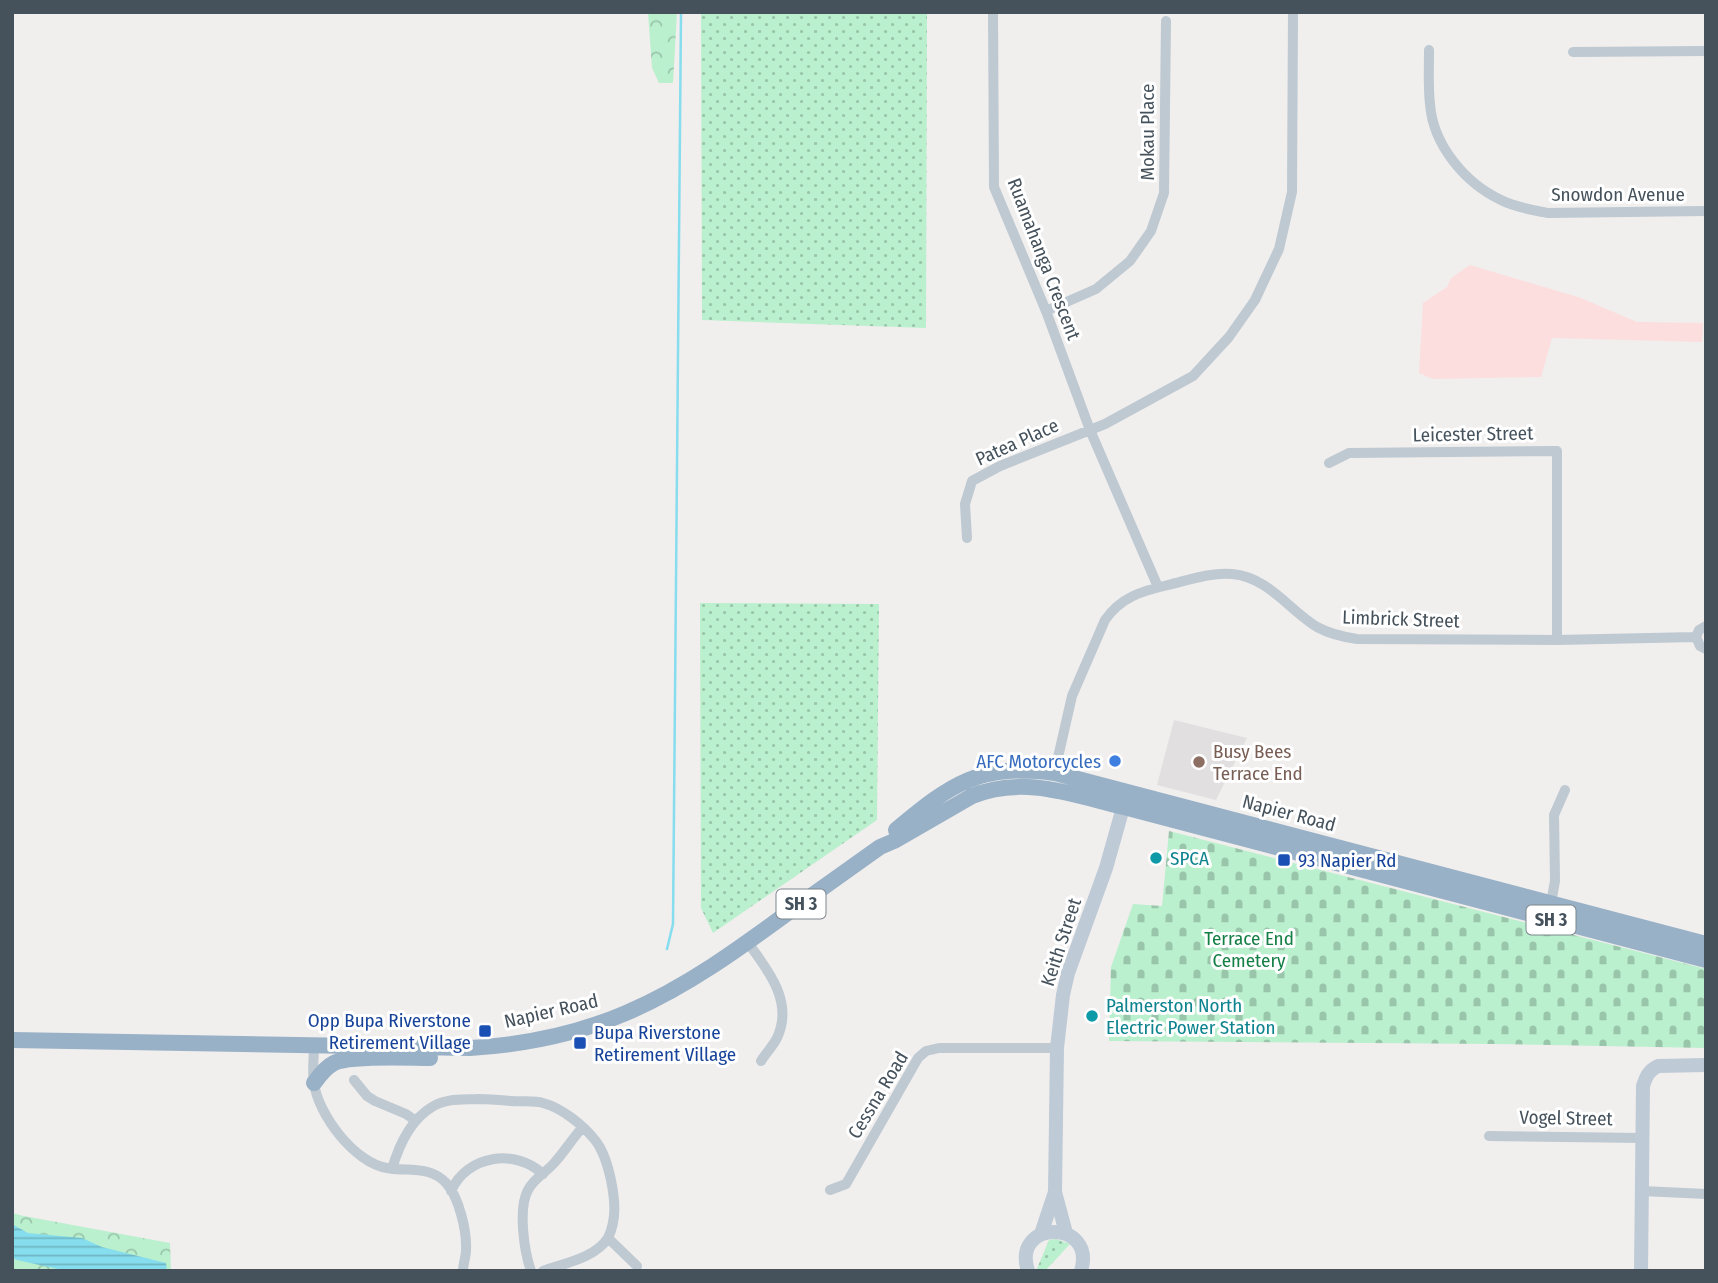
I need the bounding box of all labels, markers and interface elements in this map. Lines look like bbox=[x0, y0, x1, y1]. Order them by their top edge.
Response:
street label: Mokau Place bbox=[1136, 84, 1159, 180]
street label: Ruamahanga Crescent bbox=[1003, 175, 1086, 344]
street label: Snowdon Avenue bbox=[1551, 183, 1685, 206]
street label: Patea Place bbox=[972, 414, 1062, 470]
street label: Leicester Street bbox=[1413, 421, 1534, 447]
street label: Limbrick Street bbox=[1342, 605, 1461, 633]
place label: Busy Bees Terrace End bbox=[1213, 740, 1303, 785]
place label: AFC Motorcycles bbox=[976, 750, 1101, 773]
marker: AFC Motorcycles bbox=[1107, 753, 1123, 769]
marker: Busy Bees Terrace End bbox=[1191, 754, 1207, 770]
street label: Napier Road bbox=[1240, 790, 1338, 836]
place label: SPCA bbox=[1170, 847, 1209, 870]
place label: 93 Napier Rd bbox=[1298, 849, 1396, 872]
marker: SPCA bbox=[1148, 850, 1164, 866]
marker: 93 Napier Rd bbox=[1276, 852, 1292, 868]
road number: SH 3 bbox=[776, 890, 826, 918]
street label: Keith Street bbox=[1036, 894, 1086, 989]
road number: SH 3 bbox=[1526, 905, 1576, 934]
park label: Terrace End Cemetery bbox=[1204, 927, 1294, 972]
street label: Napier Road bbox=[502, 989, 600, 1033]
place label: Palmerston North Electric Power Station bbox=[1106, 994, 1276, 1039]
marker: Palmerston North Electric Power Station bbox=[1084, 1008, 1100, 1024]
place label: Opp Bupa Riverstone Retirement Village bbox=[308, 1009, 471, 1054]
place label: Bupa Riverstone Retirement Village bbox=[594, 1021, 736, 1066]
marker: Opp Bupa Riverstone Retirement Village bbox=[477, 1023, 493, 1039]
marker: Bupa Riverstone Retirement Village bbox=[572, 1035, 588, 1051]
street label: Cessna Road bbox=[843, 1047, 913, 1143]
street label: Vogel Street bbox=[1519, 1106, 1614, 1130]

